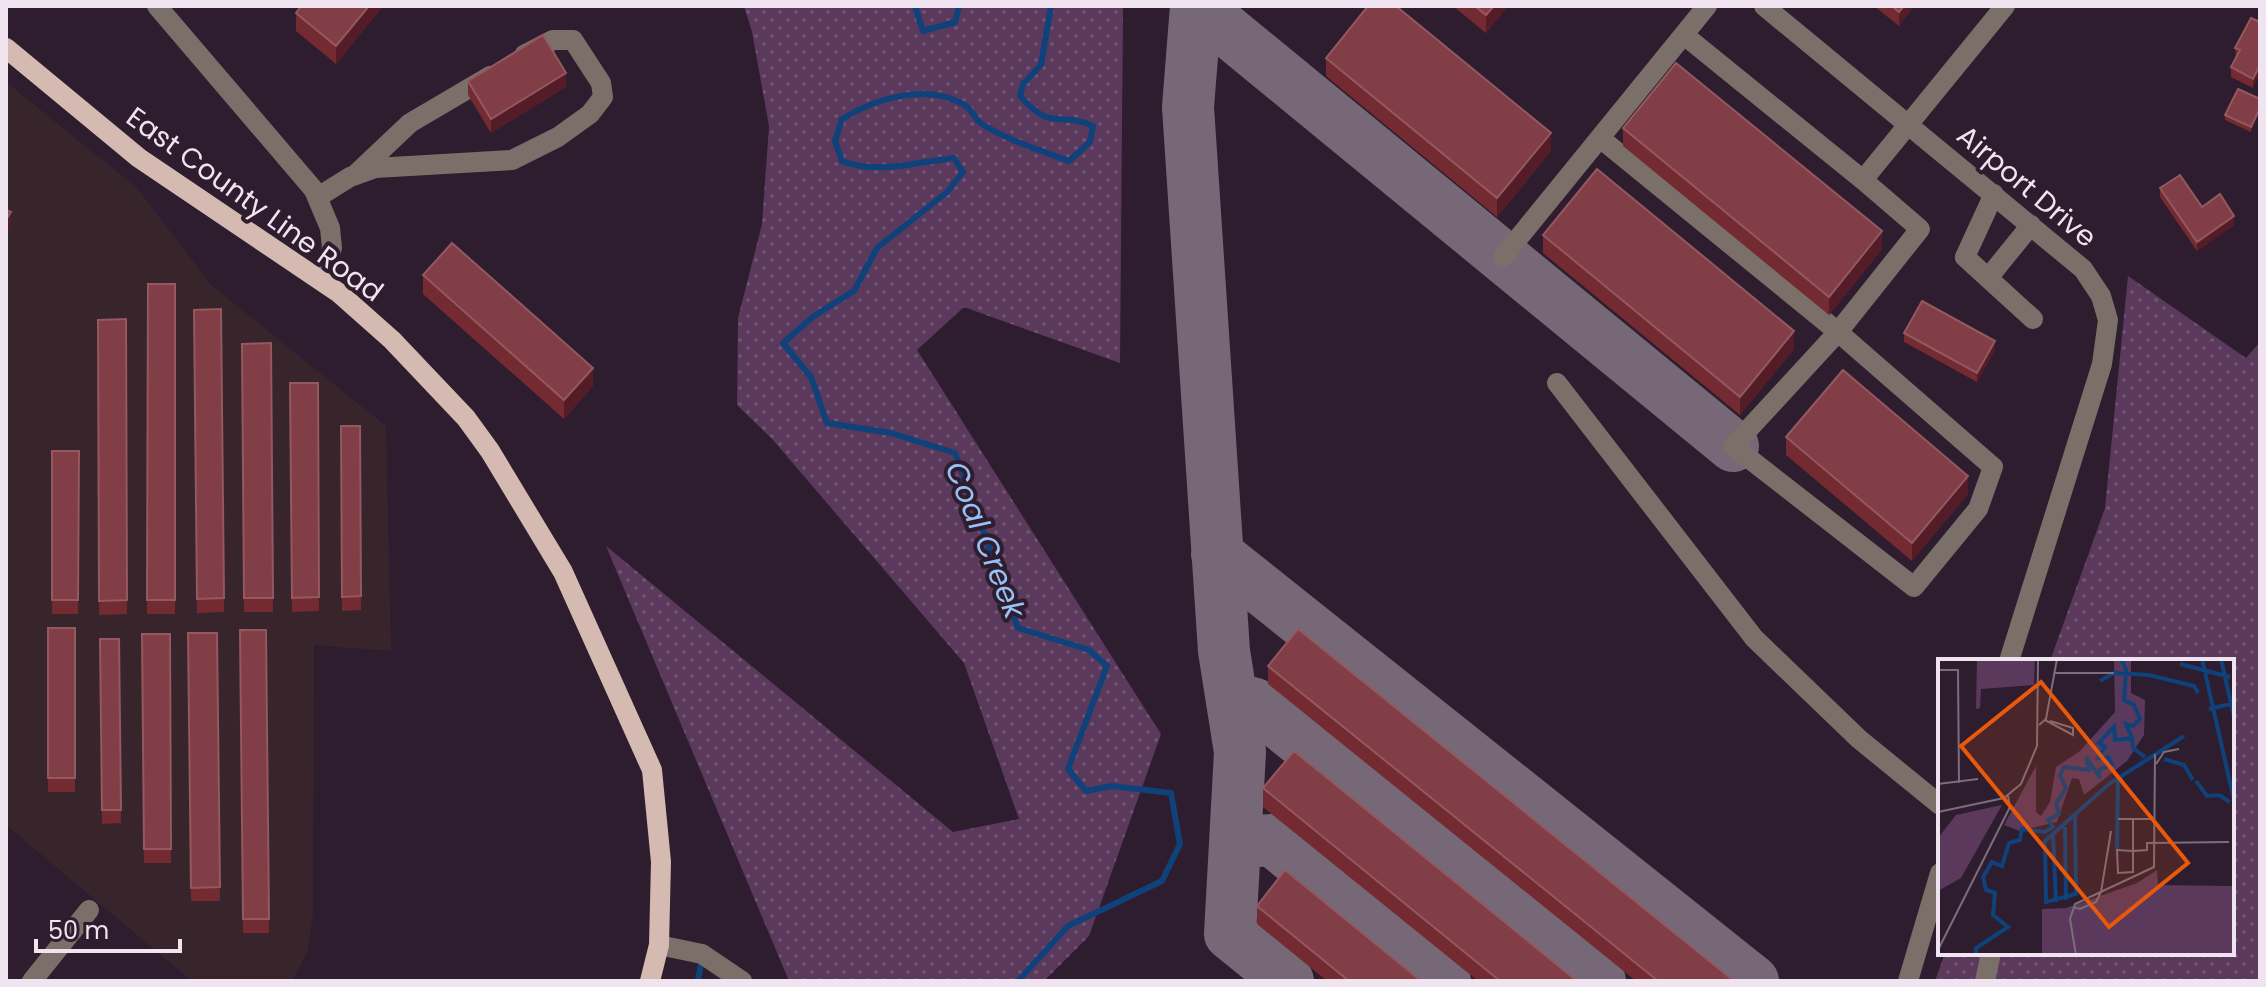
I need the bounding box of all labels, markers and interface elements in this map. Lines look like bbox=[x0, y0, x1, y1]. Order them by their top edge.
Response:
street label: East County Line Road bbox=[118, 98, 391, 311]
street label: Airport Drive bbox=[1949, 116, 2105, 256]
water label: Coal Creek bbox=[934, 455, 1037, 626]
inset map bbox=[1938, 659, 2234, 955]
scale bar bbox=[36, 903, 180, 953]
text: 50 m bbox=[48, 914, 109, 947]

